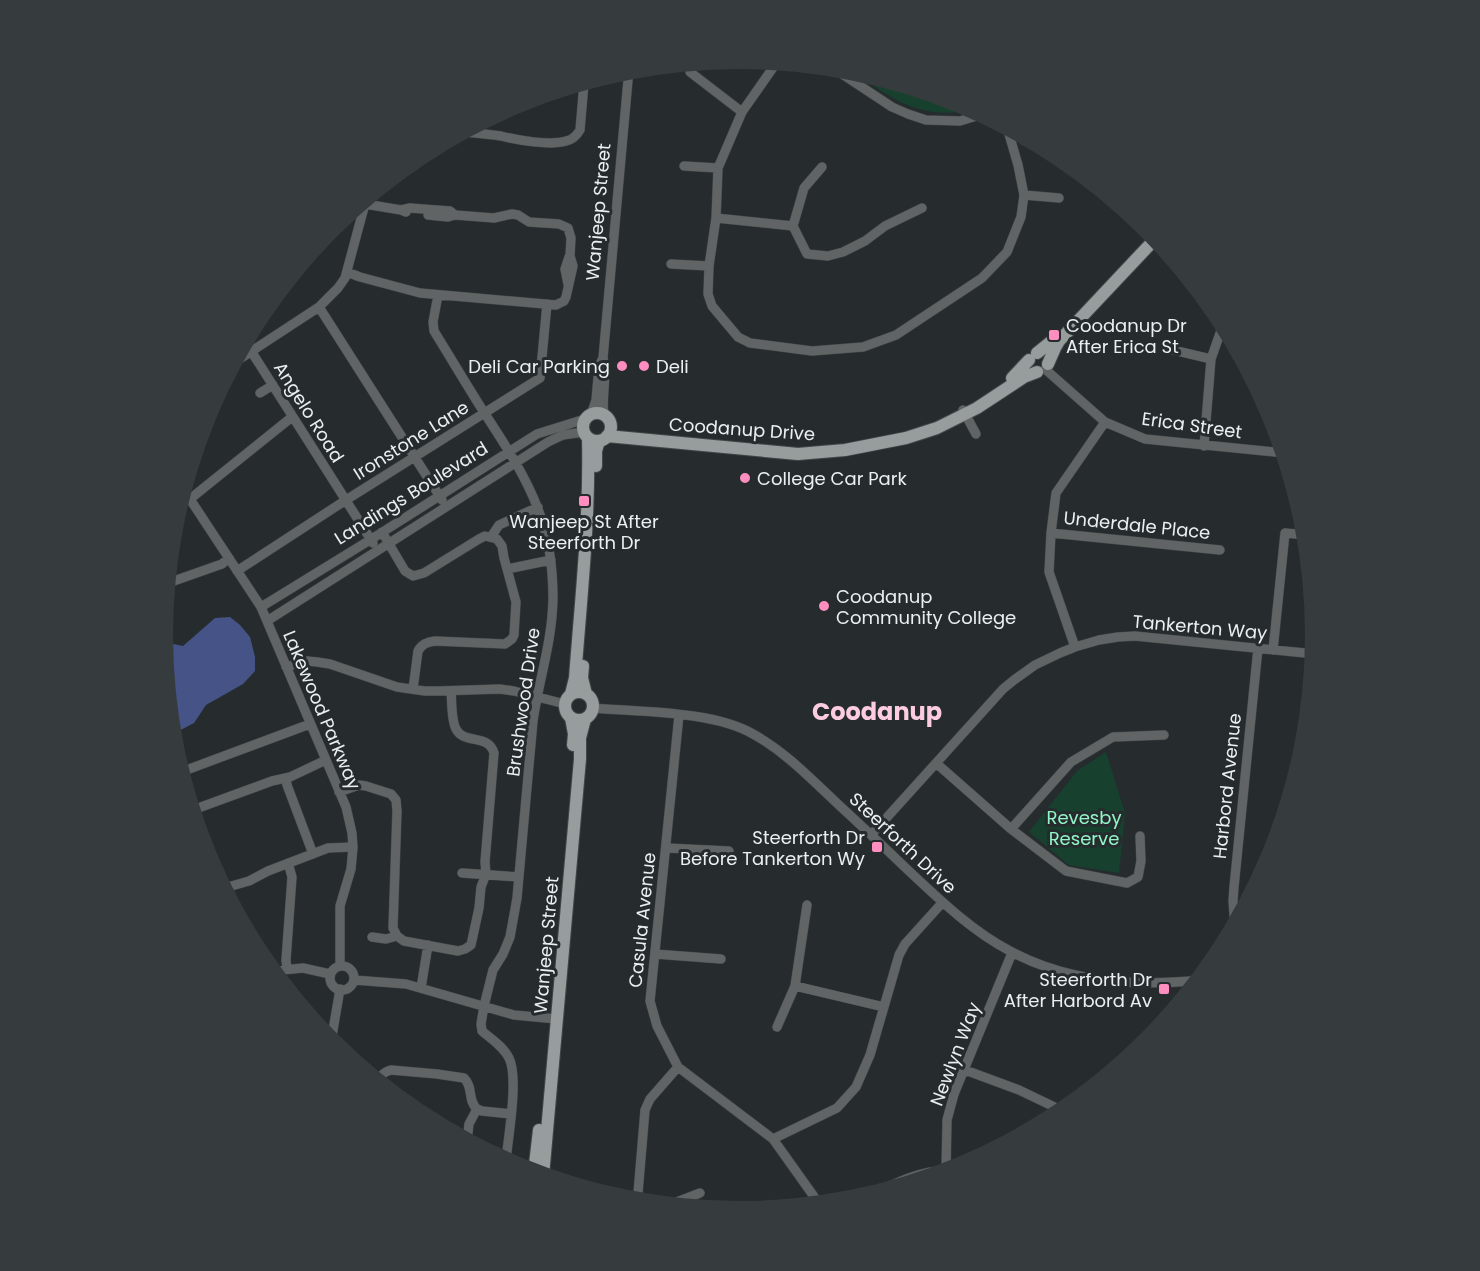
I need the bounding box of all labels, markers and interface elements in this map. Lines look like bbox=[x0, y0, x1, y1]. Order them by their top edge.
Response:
street label: Wanjeep Street bbox=[580, 142, 616, 282]
place label: Coodanup Dr After Erica St bbox=[1066, 313, 1187, 359]
marker: Coodanup Dr After Erica St bbox=[1047, 328, 1061, 342]
place label: Deli Car Parking bbox=[468, 354, 610, 379]
place label: Deli bbox=[656, 354, 689, 379]
street label: Angelo Road bbox=[268, 357, 350, 467]
marker: Deli Car Parking bbox=[615, 359, 629, 373]
marker: Deli bbox=[637, 359, 651, 373]
street label: Ironstone Lane bbox=[349, 394, 473, 486]
street label: Erica Street bbox=[1140, 406, 1244, 444]
street label: Coodanup Drive bbox=[668, 411, 816, 447]
street label: Landings Boulevard bbox=[329, 436, 493, 550]
place label: College Car Park bbox=[757, 466, 907, 491]
marker: College Car Park bbox=[738, 471, 752, 485]
marker: Wanjeep St After Steerforth Dr bbox=[577, 494, 591, 508]
street label: Underdale Place bbox=[1062, 505, 1212, 545]
place label: Wanjeep St After Steerforth Dr bbox=[509, 509, 659, 555]
place label: Coodanup Community College bbox=[836, 584, 1016, 630]
marker: Coodanup Community College bbox=[817, 599, 831, 613]
street label: Tankerton Way bbox=[1132, 609, 1268, 645]
street label: Brushwood Drive bbox=[500, 626, 546, 778]
street label: Lakewood Parkway bbox=[277, 627, 367, 793]
district label: Coodanup bbox=[812, 695, 942, 728]
street label: Harbord Avenue bbox=[1207, 712, 1247, 860]
street label: Steerforth Drive bbox=[844, 787, 962, 899]
park label: Revesby Reserve bbox=[1046, 805, 1122, 851]
place label: Steerforth Dr Before Tankerton Wy bbox=[680, 825, 865, 871]
marker: Steerforth Dr Before Tankerton Wy bbox=[870, 840, 884, 854]
street label: Casula Avenue bbox=[622, 851, 662, 989]
street label: Wanjeep Street bbox=[528, 875, 564, 1015]
place label: Steerforth Dr After Harbord Av bbox=[1004, 967, 1152, 1013]
marker: Steerforth Dr After Harbord Av bbox=[1157, 982, 1171, 996]
street label: Newlyn Way bbox=[924, 998, 986, 1110]

